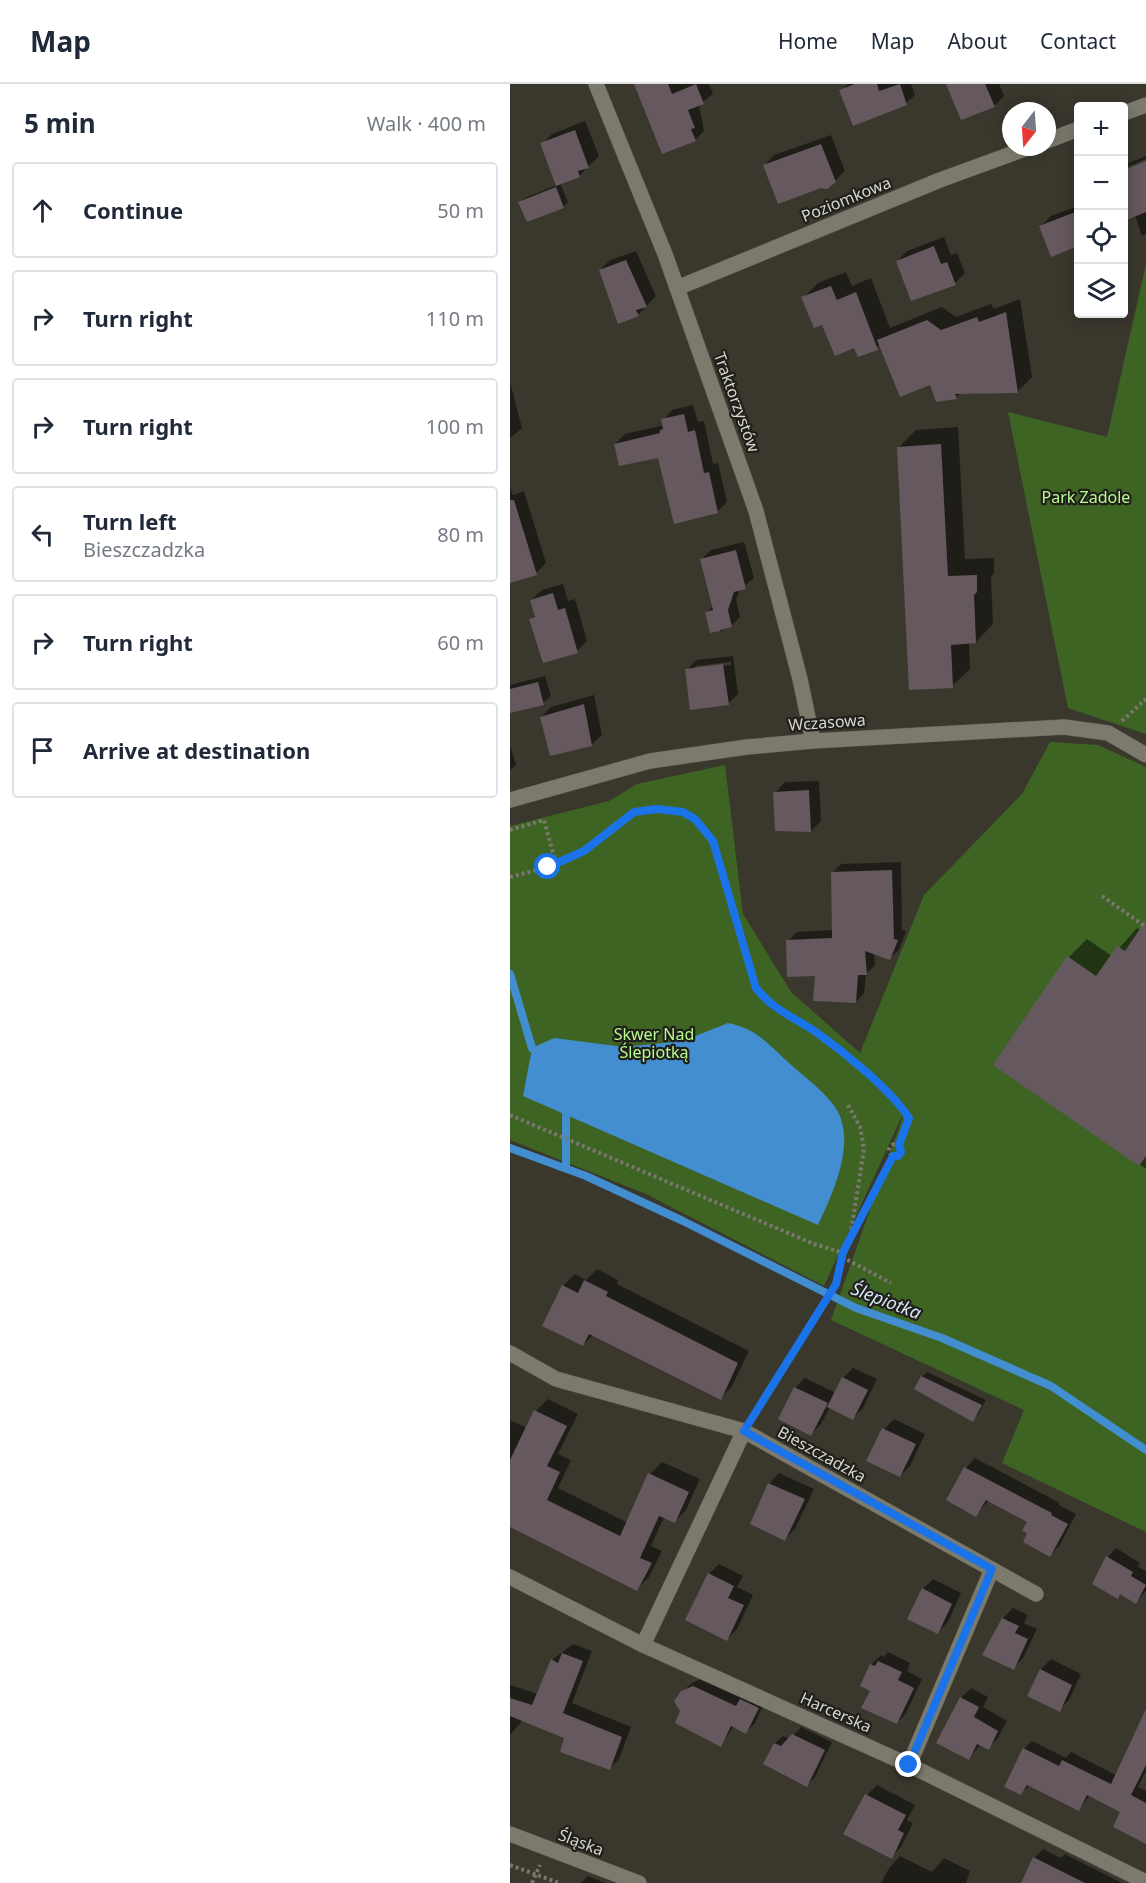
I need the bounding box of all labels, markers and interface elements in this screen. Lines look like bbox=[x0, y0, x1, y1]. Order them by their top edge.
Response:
text: Map bbox=[30, 22, 91, 60]
text: Home bbox=[778, 27, 838, 55]
text: Map bbox=[871, 27, 914, 55]
text: About bbox=[947, 27, 1007, 55]
text: Contact bbox=[1040, 27, 1116, 55]
north arrow bbox=[1002, 102, 1056, 156]
map controls bbox=[1074, 102, 1128, 318]
button: + bbox=[1074, 102, 1128, 156]
text: 5 min bbox=[24, 105, 96, 141]
text: Walk · 400 m bbox=[367, 110, 486, 137]
button: − bbox=[1074, 156, 1128, 210]
street label: Poziomkowa bbox=[798, 171, 894, 227]
icon: ahead bbox=[26, 194, 59, 227]
text: Continue bbox=[83, 195, 183, 225]
text: 50 m bbox=[437, 197, 484, 224]
button: locate bbox=[1074, 210, 1128, 264]
button: layers bbox=[1074, 264, 1128, 318]
icon: right bbox=[26, 302, 59, 335]
text: Turn right bbox=[83, 303, 193, 333]
text: 110 m bbox=[426, 305, 484, 332]
street label: Traktorzystów bbox=[709, 349, 765, 456]
icon: right bbox=[26, 410, 59, 443]
text: Turn right bbox=[83, 411, 193, 441]
text: 100 m bbox=[426, 413, 484, 440]
park label: Park Zadole bbox=[1042, 486, 1130, 508]
text: Turn left bbox=[83, 506, 177, 536]
icon: left bbox=[26, 518, 59, 551]
text: 80 m bbox=[437, 521, 484, 548]
text: Bieszczadzka bbox=[83, 536, 205, 563]
icon: right bbox=[26, 626, 59, 659]
text: Turn right bbox=[83, 627, 193, 657]
text: 60 m bbox=[437, 629, 484, 656]
street label: Wczasowa bbox=[788, 708, 866, 736]
icon: arrive bbox=[26, 734, 59, 767]
text: Arrive at destination bbox=[83, 735, 310, 765]
route start bbox=[534, 853, 560, 879]
park label: Skwer Nad Ślepiotką bbox=[614, 1023, 694, 1063]
water label: Ślepiotka bbox=[848, 1276, 925, 1324]
street label: Bieszczadzka bbox=[774, 1421, 870, 1487]
street label: Harcerska bbox=[797, 1687, 875, 1737]
route end bbox=[895, 1751, 921, 1777]
street label: Śląska bbox=[555, 1823, 607, 1861]

